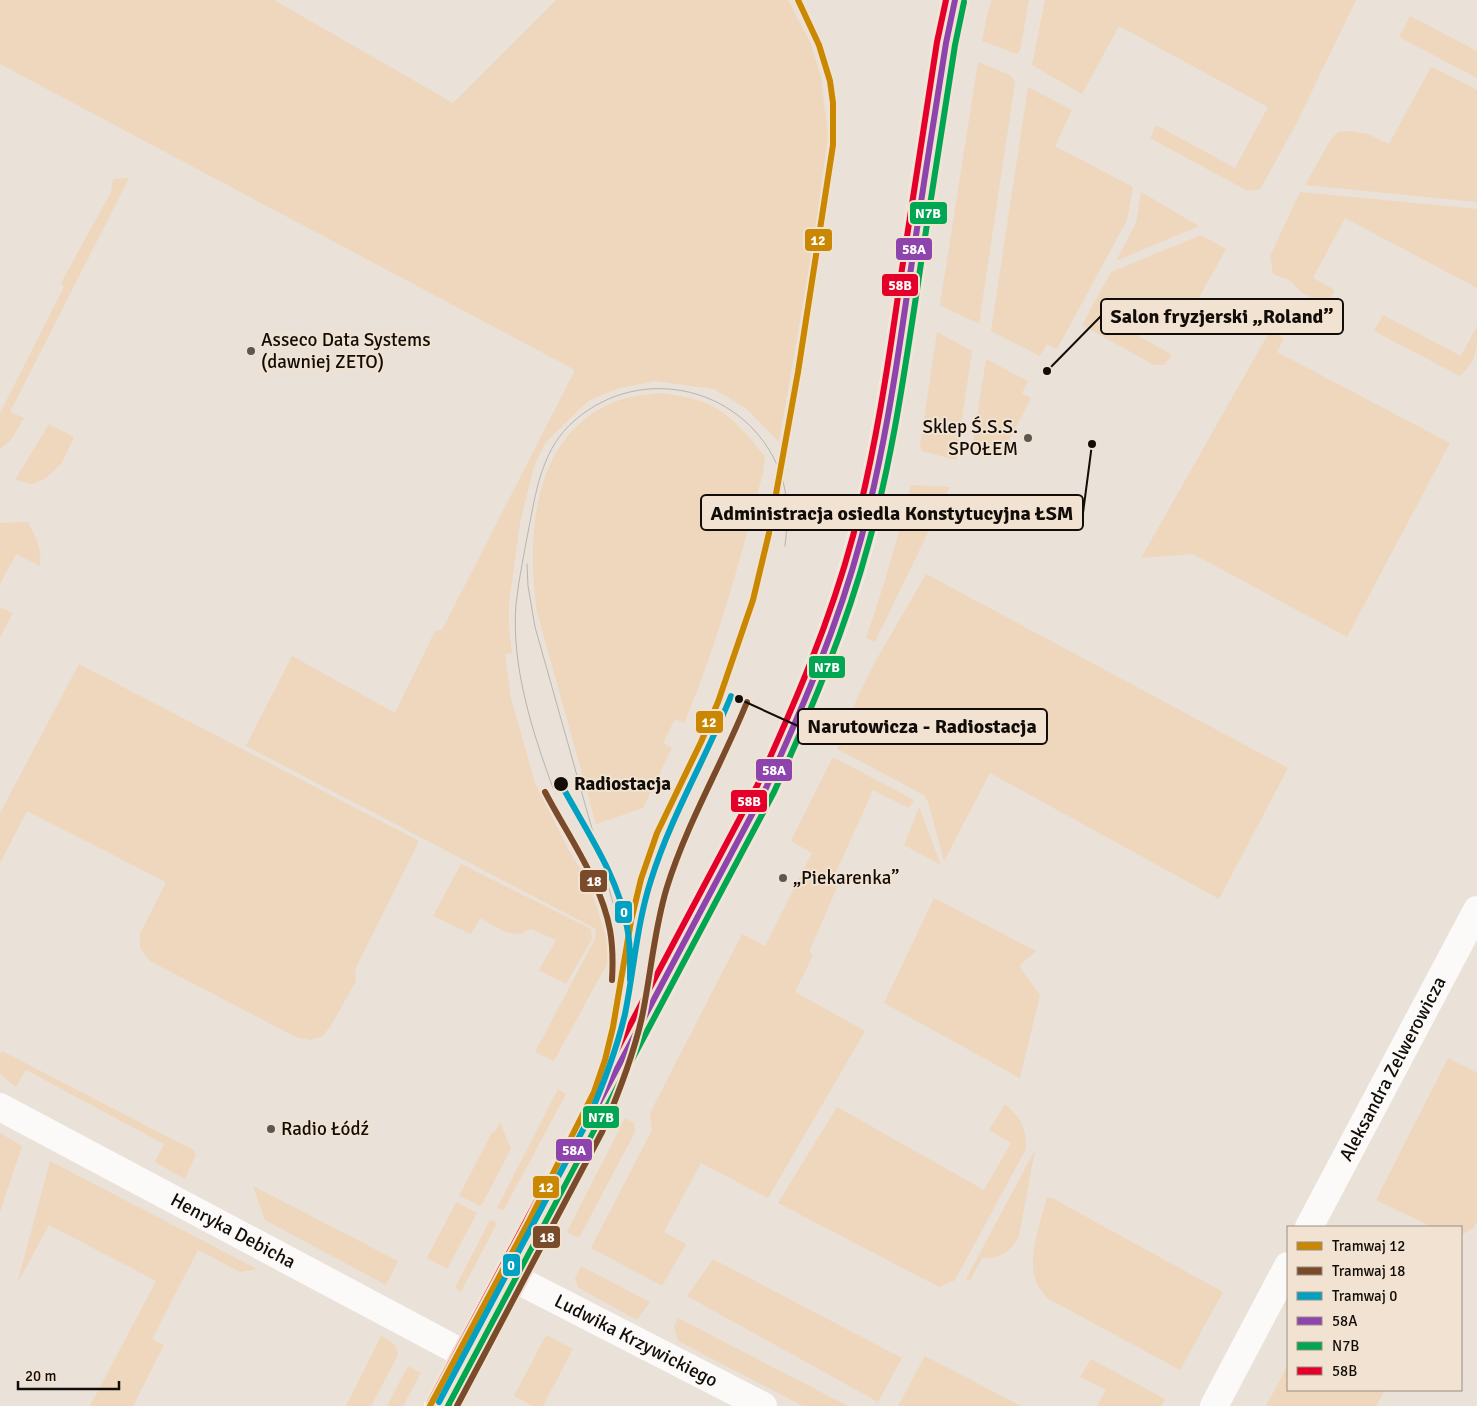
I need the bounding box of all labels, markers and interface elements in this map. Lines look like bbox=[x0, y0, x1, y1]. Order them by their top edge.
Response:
line badge: N7B bbox=[909, 201, 948, 225]
text: N7B bbox=[915, 205, 941, 222]
line badge: 12 bbox=[804, 228, 833, 252]
text: 12 bbox=[810, 232, 826, 249]
line badge: 58A bbox=[895, 237, 933, 261]
text: 58A bbox=[902, 241, 926, 258]
line badge: 58B bbox=[881, 273, 919, 297]
text: 58B bbox=[888, 277, 912, 294]
callout: Salon fryzjerski „Roland” bbox=[1101, 299, 1343, 334]
text: Salon fryzjerski „Roland” bbox=[1111, 304, 1333, 329]
place label: Asseco Data Systems (dawniej ZETO) bbox=[261, 328, 431, 374]
marker: Asseco Data Systems (dawniej ZETO) bbox=[245, 345, 257, 357]
place label: Sklep Ś.S.S. SPOŁEM bbox=[922, 415, 1018, 461]
marker: Sklep Ś.S.S. SPOŁEM bbox=[1022, 432, 1034, 444]
callout: Administracja osiedla Konstytucyjna ŁSM bbox=[701, 495, 1083, 530]
text: Administracja osiedla Konstytucyjna ŁSM bbox=[711, 501, 1073, 526]
line badge: N7B bbox=[808, 655, 846, 679]
text: N7B bbox=[814, 659, 840, 676]
callout: Narutowicza - Radiostacja bbox=[798, 709, 1047, 744]
line badge: 12 bbox=[695, 710, 724, 734]
text: 12 bbox=[701, 714, 717, 731]
text: Narutowicza - Radiostacja bbox=[807, 714, 1037, 739]
line badge: 58A bbox=[755, 758, 793, 782]
text: 58A bbox=[762, 762, 786, 779]
place label: Radiostacja bbox=[574, 772, 671, 796]
marker: Radiostacja bbox=[552, 775, 570, 793]
line badge: 58B bbox=[730, 789, 768, 813]
text: 58B bbox=[737, 793, 761, 810]
place label: „Piekarenka” bbox=[793, 866, 899, 890]
line badge: 18 bbox=[579, 869, 608, 893]
marker: „Piekarenka” bbox=[777, 872, 789, 884]
text: 18 bbox=[586, 873, 602, 890]
line badge: 0 bbox=[614, 900, 633, 924]
text: 0 bbox=[620, 904, 628, 921]
street label: Aleksandra Zelwerowicza bbox=[1334, 972, 1452, 1165]
line badge: N7B bbox=[582, 1105, 620, 1129]
text: N7B bbox=[588, 1109, 614, 1126]
place label: Radio Łódź bbox=[281, 1117, 369, 1141]
marker: Radio Łódź bbox=[265, 1123, 277, 1135]
line badge: 58A bbox=[555, 1138, 593, 1162]
text: 58A bbox=[562, 1142, 586, 1159]
line badge: 12 bbox=[532, 1175, 560, 1199]
text: 12 bbox=[538, 1179, 554, 1196]
street label: Henryka Debicha bbox=[166, 1188, 300, 1274]
line badge: 18 bbox=[532, 1225, 561, 1249]
legend bbox=[1287, 1226, 1462, 1391]
text: 18 bbox=[539, 1229, 555, 1246]
text: Tramwaj 12 bbox=[1332, 1237, 1405, 1255]
line badge: 0 bbox=[502, 1253, 521, 1277]
text: 0 bbox=[507, 1257, 515, 1274]
text: Tramwaj 18 bbox=[1332, 1262, 1405, 1280]
text: Tramwaj 0 bbox=[1332, 1287, 1397, 1305]
street label: Ludwika Krzywickiego bbox=[550, 1289, 722, 1393]
text: 58A bbox=[1332, 1312, 1357, 1330]
text: N7B bbox=[1332, 1337, 1359, 1355]
scale bar bbox=[18, 1358, 119, 1390]
text: 58B bbox=[1332, 1362, 1357, 1380]
text: 20 m bbox=[25, 1367, 56, 1385]

